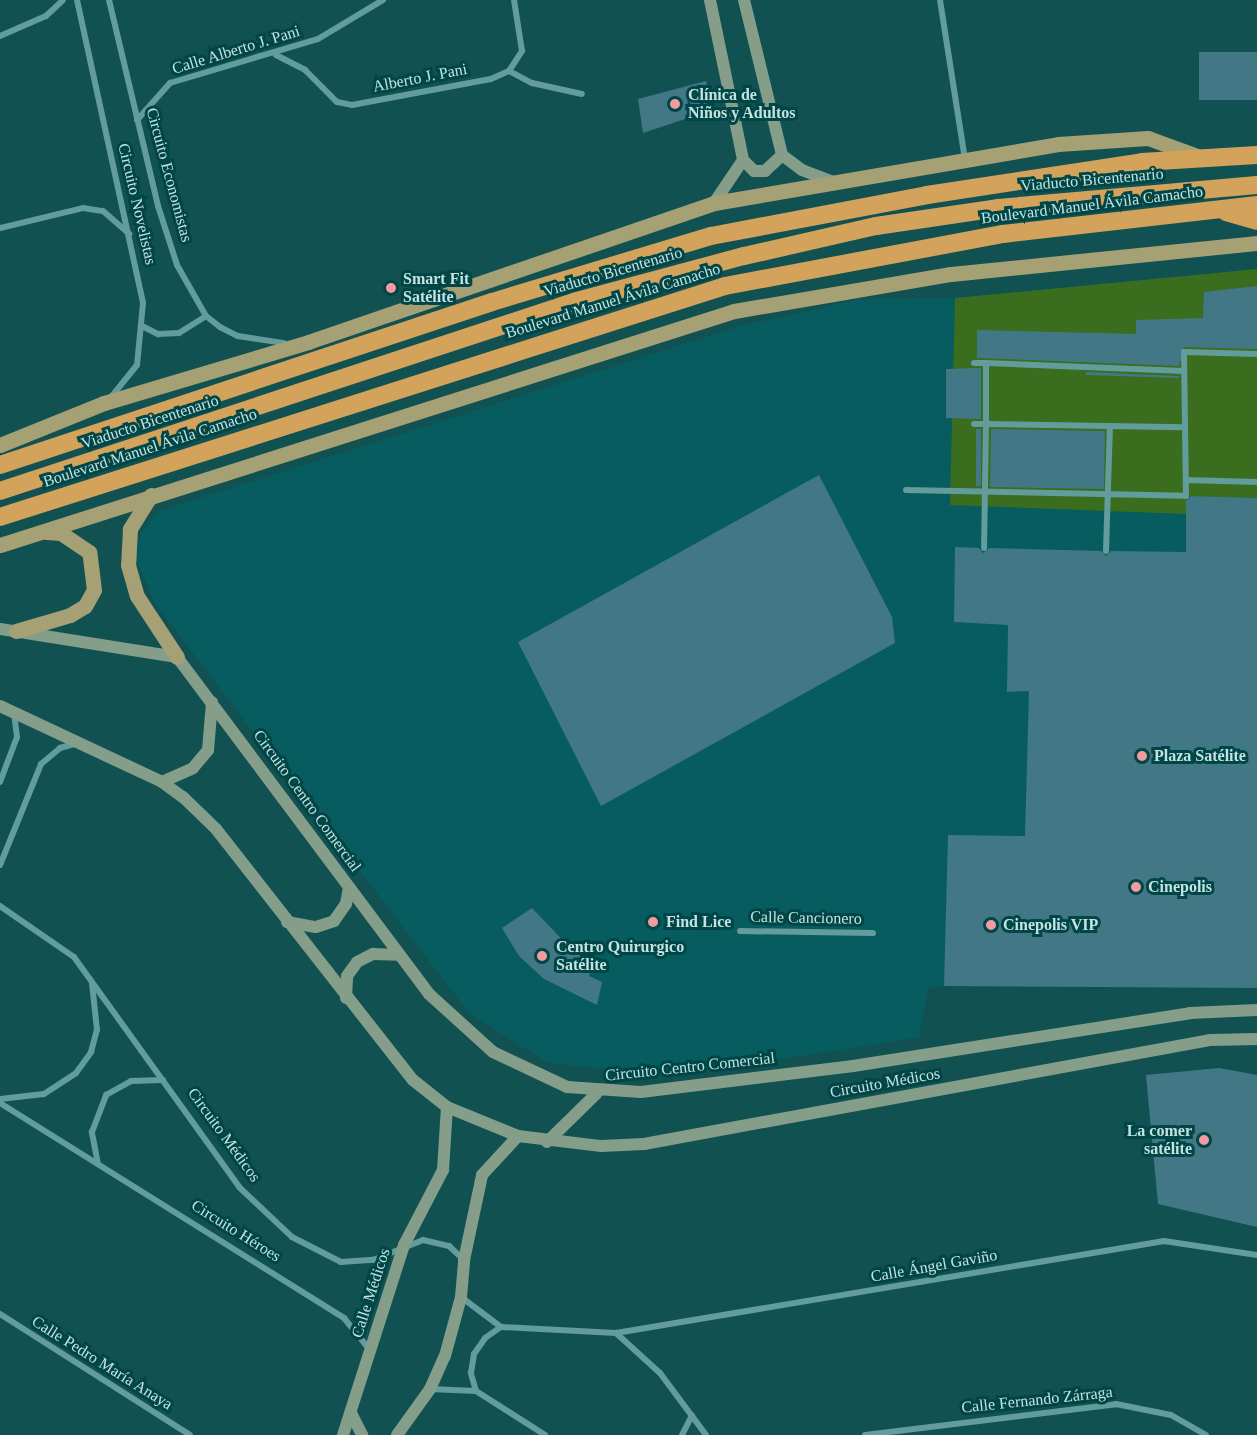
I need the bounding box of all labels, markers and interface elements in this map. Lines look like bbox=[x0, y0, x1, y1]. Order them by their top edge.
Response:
street label: Calle Alberto J. Pani bbox=[169, 21, 303, 79]
street label: Alberto J. Pani bbox=[371, 59, 469, 97]
place label: Clínica de Niños y Adultos bbox=[688, 85, 796, 123]
marker: Clínica de Niños y Adultos bbox=[666, 95, 684, 113]
street label: Circuito Economistas bbox=[142, 106, 196, 244]
street label: Circuito Novelistas bbox=[114, 141, 160, 267]
street label: Viaducto Bicentenario bbox=[1020, 164, 1164, 196]
street label: Boulevard Manuel Ávila Camacho bbox=[980, 182, 1204, 228]
street label: Viaducto Bicentenario bbox=[541, 243, 685, 301]
street label: Boulevard Manuel Ávila Camacho bbox=[503, 259, 723, 343]
place label: Smart Fit Satélite bbox=[403, 269, 469, 307]
marker: Smart Fit Satélite bbox=[384, 281, 398, 295]
street label: Viaducto Bicentenario bbox=[79, 391, 221, 453]
street label: Boulevard Manuel Ávila Camacho bbox=[41, 404, 259, 492]
street label: Circuito Centro Comercial bbox=[249, 726, 365, 876]
place label: Plaza Satélite bbox=[1154, 746, 1246, 766]
marker: Plaza Satélite bbox=[1135, 749, 1149, 763]
place label: Cinepolis bbox=[1148, 877, 1212, 897]
marker: Cinepolis bbox=[1129, 880, 1143, 894]
street label: Calle Cancionero bbox=[750, 907, 862, 929]
place label: Find Lice bbox=[666, 912, 731, 932]
marker: Find Lice bbox=[644, 913, 662, 931]
place label: Cinepolis VIP bbox=[1003, 915, 1099, 935]
marker: Cinepolis VIP bbox=[984, 918, 998, 932]
place label: Centro Quirurgico Satélite bbox=[556, 937, 684, 975]
marker: Centro Quirurgico Satélite bbox=[533, 947, 551, 965]
street label: Circuito Centro Comercial bbox=[604, 1049, 776, 1085]
street label: Circuito Médicos bbox=[828, 1064, 942, 1102]
street label: Circuito Médicos bbox=[183, 1084, 265, 1186]
place label: La comer satélite bbox=[1127, 1121, 1192, 1159]
marker: La comer satélite bbox=[1197, 1133, 1211, 1147]
street label: Circuito Héroes bbox=[188, 1196, 284, 1266]
street label: Calle Ángel Gaviño bbox=[869, 1245, 999, 1287]
street label: Calle Médicos bbox=[348, 1246, 394, 1340]
street label: Calle Pedro María Anaya bbox=[28, 1312, 176, 1414]
street label: Calle Fernando Zárraga bbox=[960, 1383, 1114, 1417]

